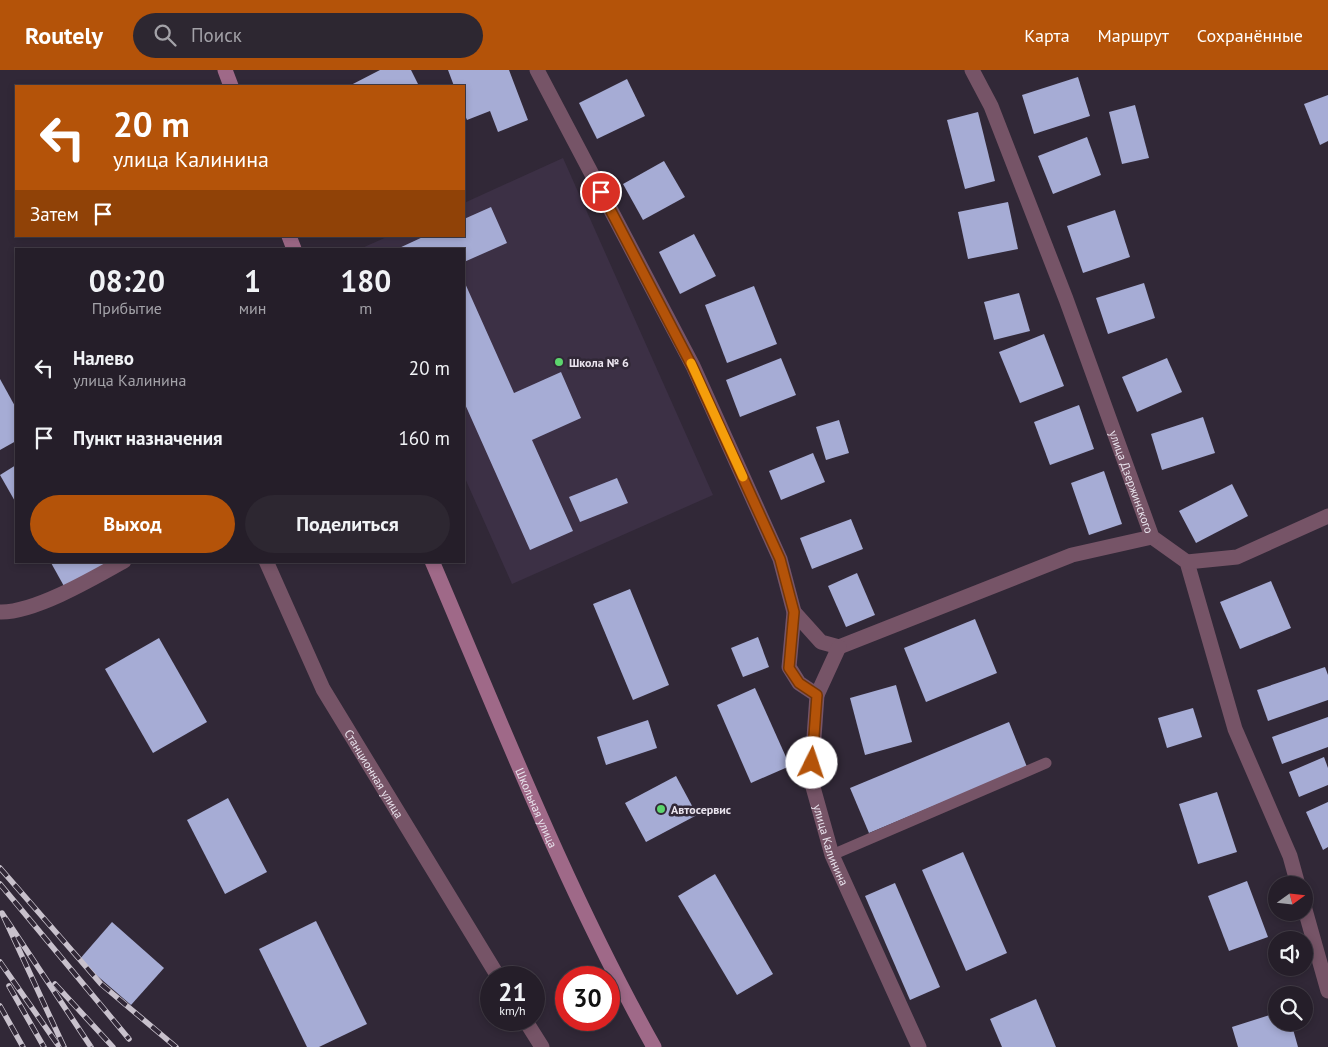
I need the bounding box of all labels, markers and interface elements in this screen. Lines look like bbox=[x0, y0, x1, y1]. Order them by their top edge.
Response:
search box bbox=[133, 13, 483, 58]
text: Routely bbox=[25, 20, 103, 51]
icon: search bbox=[151, 21, 179, 49]
text: Поиск bbox=[191, 23, 242, 47]
text: Карта bbox=[1024, 24, 1070, 47]
text: Маршрут bbox=[1098, 24, 1169, 47]
text: Сохранённые bbox=[1197, 24, 1303, 47]
text: 20 m bbox=[113, 101, 190, 147]
icon: left bbox=[30, 105, 95, 170]
text: улица Калинина bbox=[113, 145, 269, 173]
pin bbox=[580, 171, 622, 213]
icon: arrive bbox=[587, 178, 615, 206]
icon: arrive bbox=[89, 200, 117, 228]
text: Затем bbox=[30, 202, 79, 226]
text: 08:20 bbox=[89, 261, 165, 300]
text: 1 bbox=[244, 261, 261, 300]
text: 180 bbox=[340, 261, 391, 300]
text: Прибытие bbox=[92, 298, 162, 318]
text: мин bbox=[239, 298, 266, 318]
text: m bbox=[359, 298, 372, 318]
text: Налево bbox=[73, 346, 134, 370]
icon: left bbox=[30, 354, 58, 382]
place label: Школа № 6 bbox=[569, 355, 629, 370]
text: 20 m bbox=[409, 356, 450, 380]
marker: Школа № 6 bbox=[553, 356, 565, 368]
text: улица Калинина bbox=[73, 370, 186, 390]
icon: arrive bbox=[30, 424, 58, 452]
text: Пункт назначения bbox=[73, 426, 223, 450]
text: 160 m bbox=[398, 426, 450, 450]
street label: улица Дзержинского bbox=[1107, 428, 1157, 535]
button: Выход bbox=[30, 495, 235, 553]
button: Поделиться bbox=[245, 495, 450, 553]
street label: Станционная улица bbox=[342, 726, 407, 821]
position arrow bbox=[785, 736, 837, 788]
street label: Школьная улица bbox=[513, 765, 561, 850]
place label: Автосервис bbox=[671, 802, 731, 817]
street label: улица Калинина bbox=[811, 802, 852, 888]
marker: Автосервис bbox=[655, 803, 667, 815]
north arrow bbox=[1268, 876, 1312, 921]
map controls bbox=[1268, 876, 1313, 1031]
button: sound bbox=[1268, 931, 1313, 976]
speed limit sign: 30 bbox=[555, 966, 620, 1031]
text: 21 bbox=[498, 976, 527, 1008]
button: search bbox=[1268, 986, 1313, 1031]
text: km/h bbox=[499, 1003, 526, 1018]

